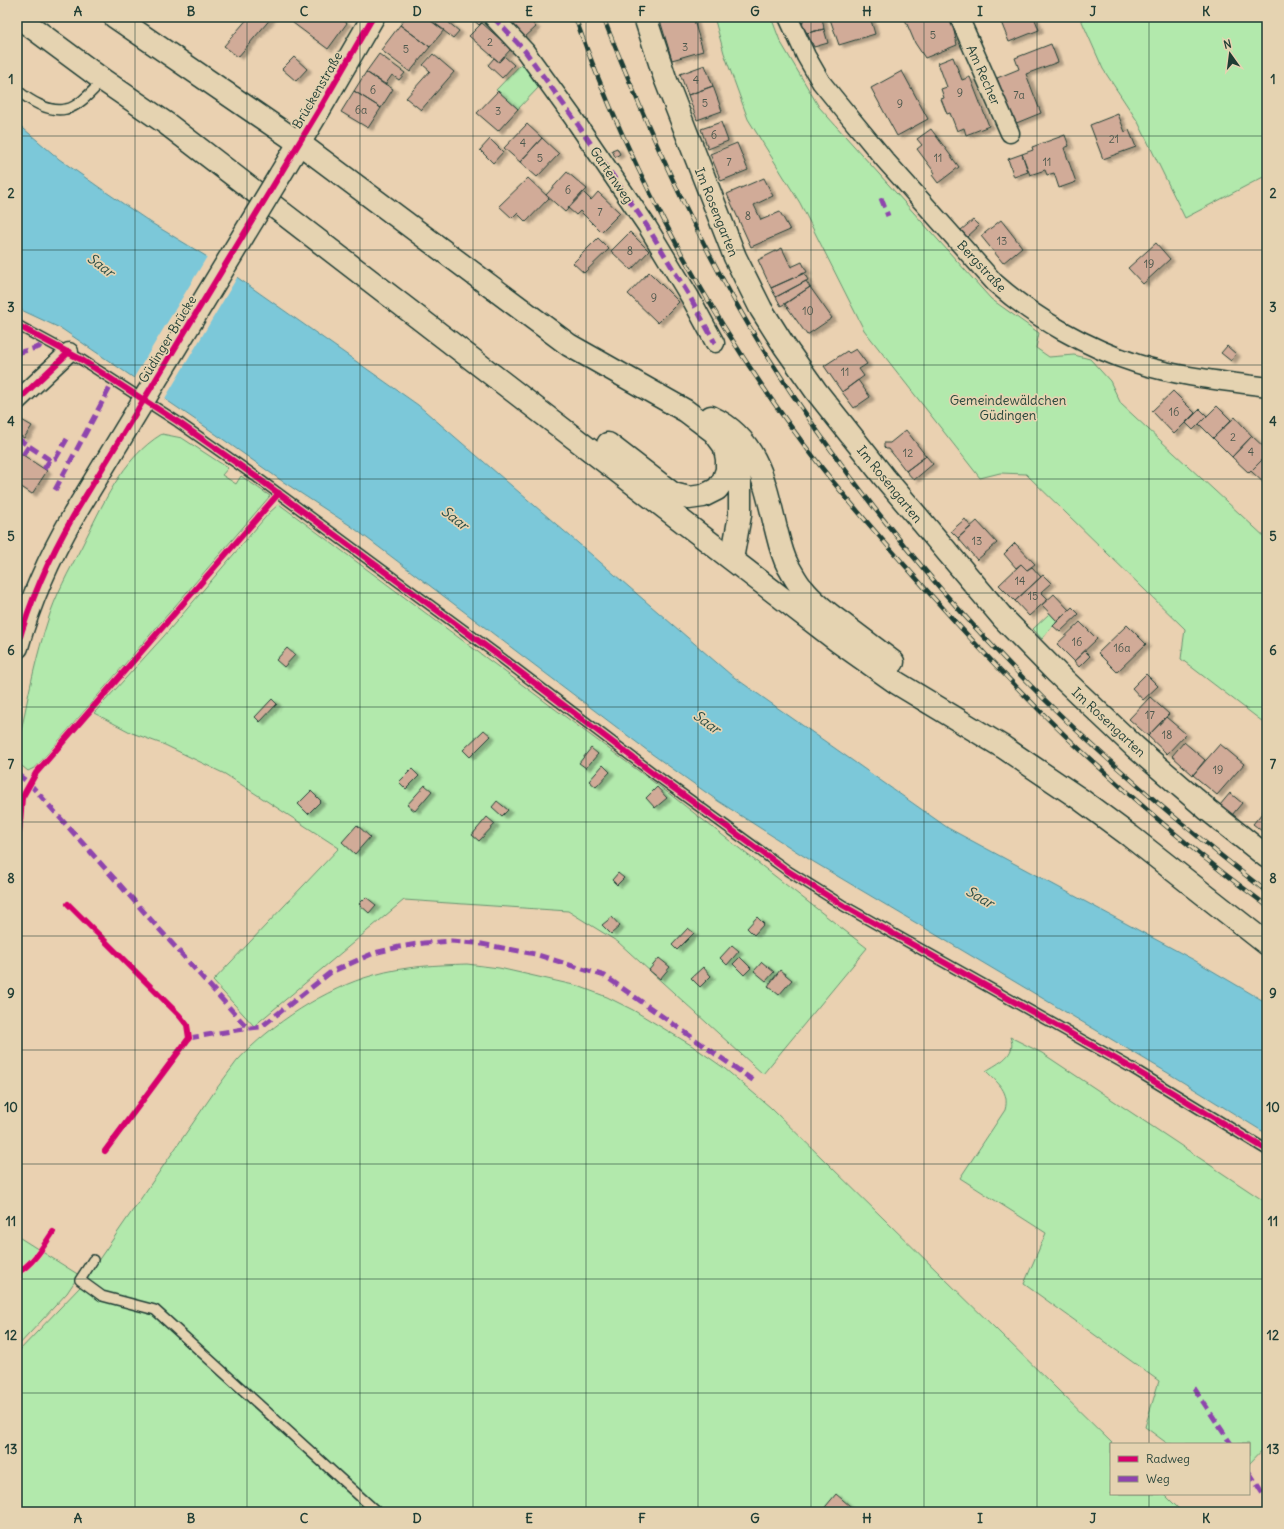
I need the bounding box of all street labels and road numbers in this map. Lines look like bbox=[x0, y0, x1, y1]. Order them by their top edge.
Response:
street label: Am Recher bbox=[963, 42, 1005, 109]
street label: Brückenstraße bbox=[289, 49, 346, 132]
street label: Gartenweg bbox=[586, 143, 637, 207]
street label: Im Rosengarten bbox=[691, 165, 742, 260]
street label: Bergstraße bbox=[953, 237, 1010, 296]
street label: Güdinger Brücke bbox=[135, 292, 200, 386]
street label: Im Rosengarten bbox=[853, 442, 926, 527]
street label: Im Rosengarten bbox=[1068, 684, 1149, 761]

